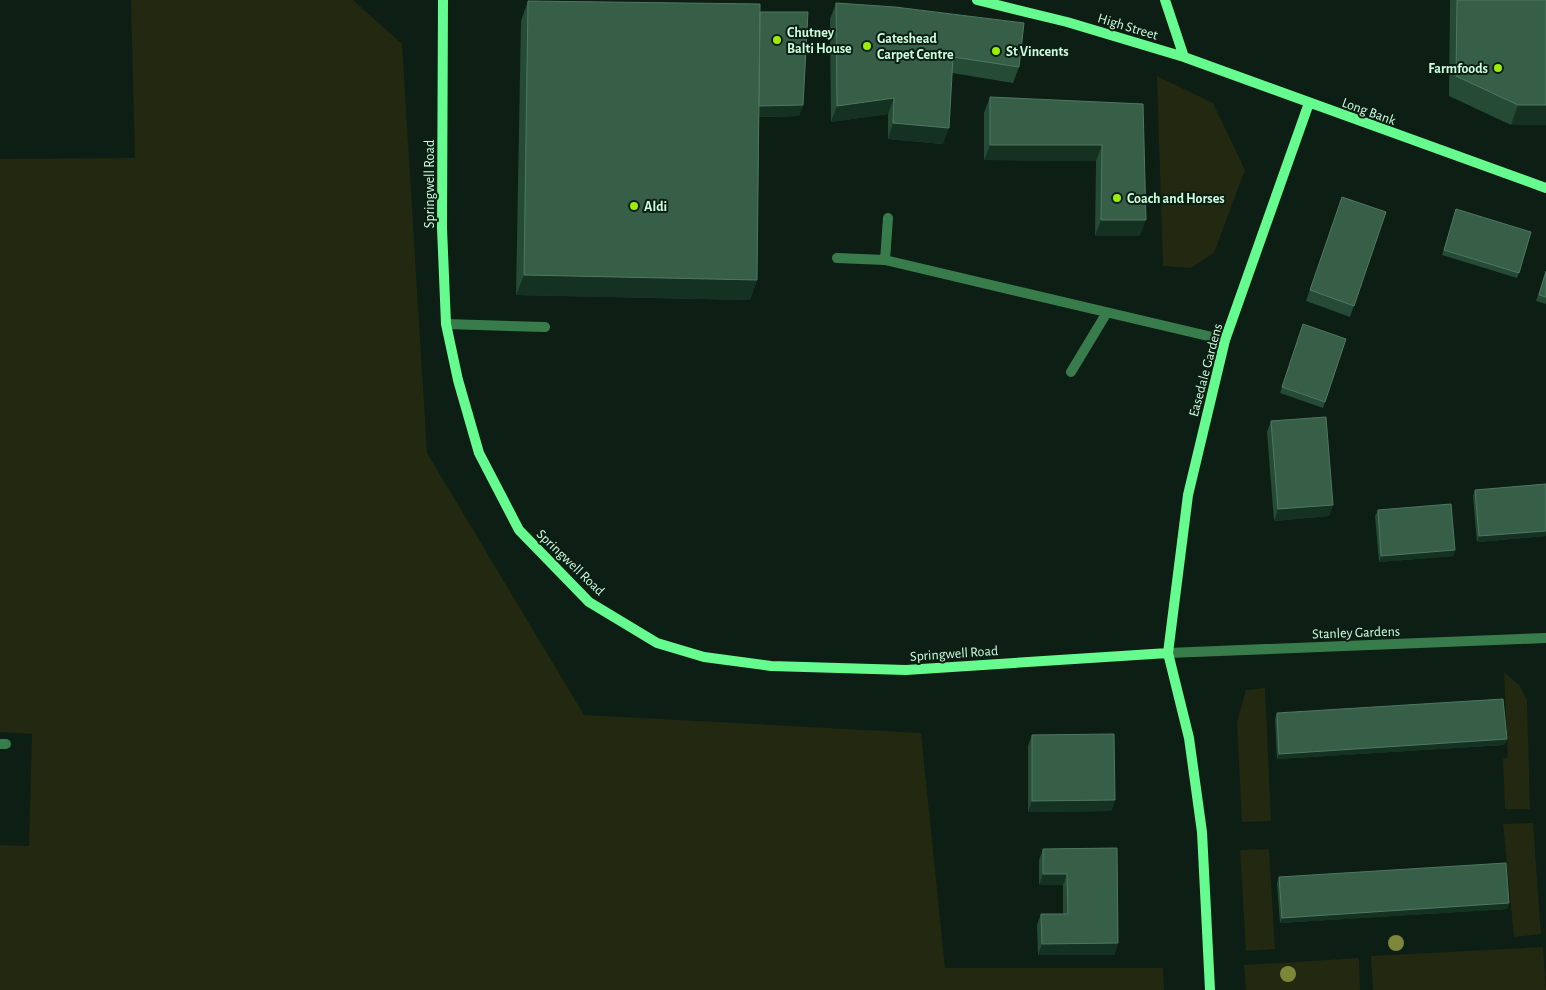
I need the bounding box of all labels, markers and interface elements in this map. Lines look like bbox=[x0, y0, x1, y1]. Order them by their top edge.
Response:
street label: High Street bbox=[1096, 11, 1160, 43]
place label: Chutney Balti House bbox=[787, 26, 852, 56]
place label: Gateshead Carpet Centre bbox=[877, 32, 954, 62]
marker: Chutney Balti House bbox=[771, 34, 783, 46]
marker: Gateshead Carpet Centre bbox=[861, 40, 873, 52]
marker: St Vincents bbox=[990, 45, 1002, 57]
place label: St Vincents bbox=[1006, 45, 1069, 59]
place label: Farmfoods bbox=[1428, 62, 1488, 76]
marker: Farmfoods bbox=[1492, 62, 1504, 74]
street label: Long Bank bbox=[1340, 96, 1398, 128]
street label: Springwell Road bbox=[423, 140, 437, 228]
marker: Coach and Horses bbox=[1111, 192, 1123, 204]
place label: Coach and Horses bbox=[1127, 192, 1225, 206]
marker: Aldi bbox=[628, 200, 640, 212]
place label: Aldi bbox=[644, 200, 667, 214]
street label: Easedale Gardens bbox=[1187, 322, 1225, 418]
street label: Springwell Road bbox=[534, 527, 607, 598]
street label: Stanley Gardens bbox=[1312, 624, 1400, 642]
street label: Springwell Road bbox=[910, 644, 999, 664]

